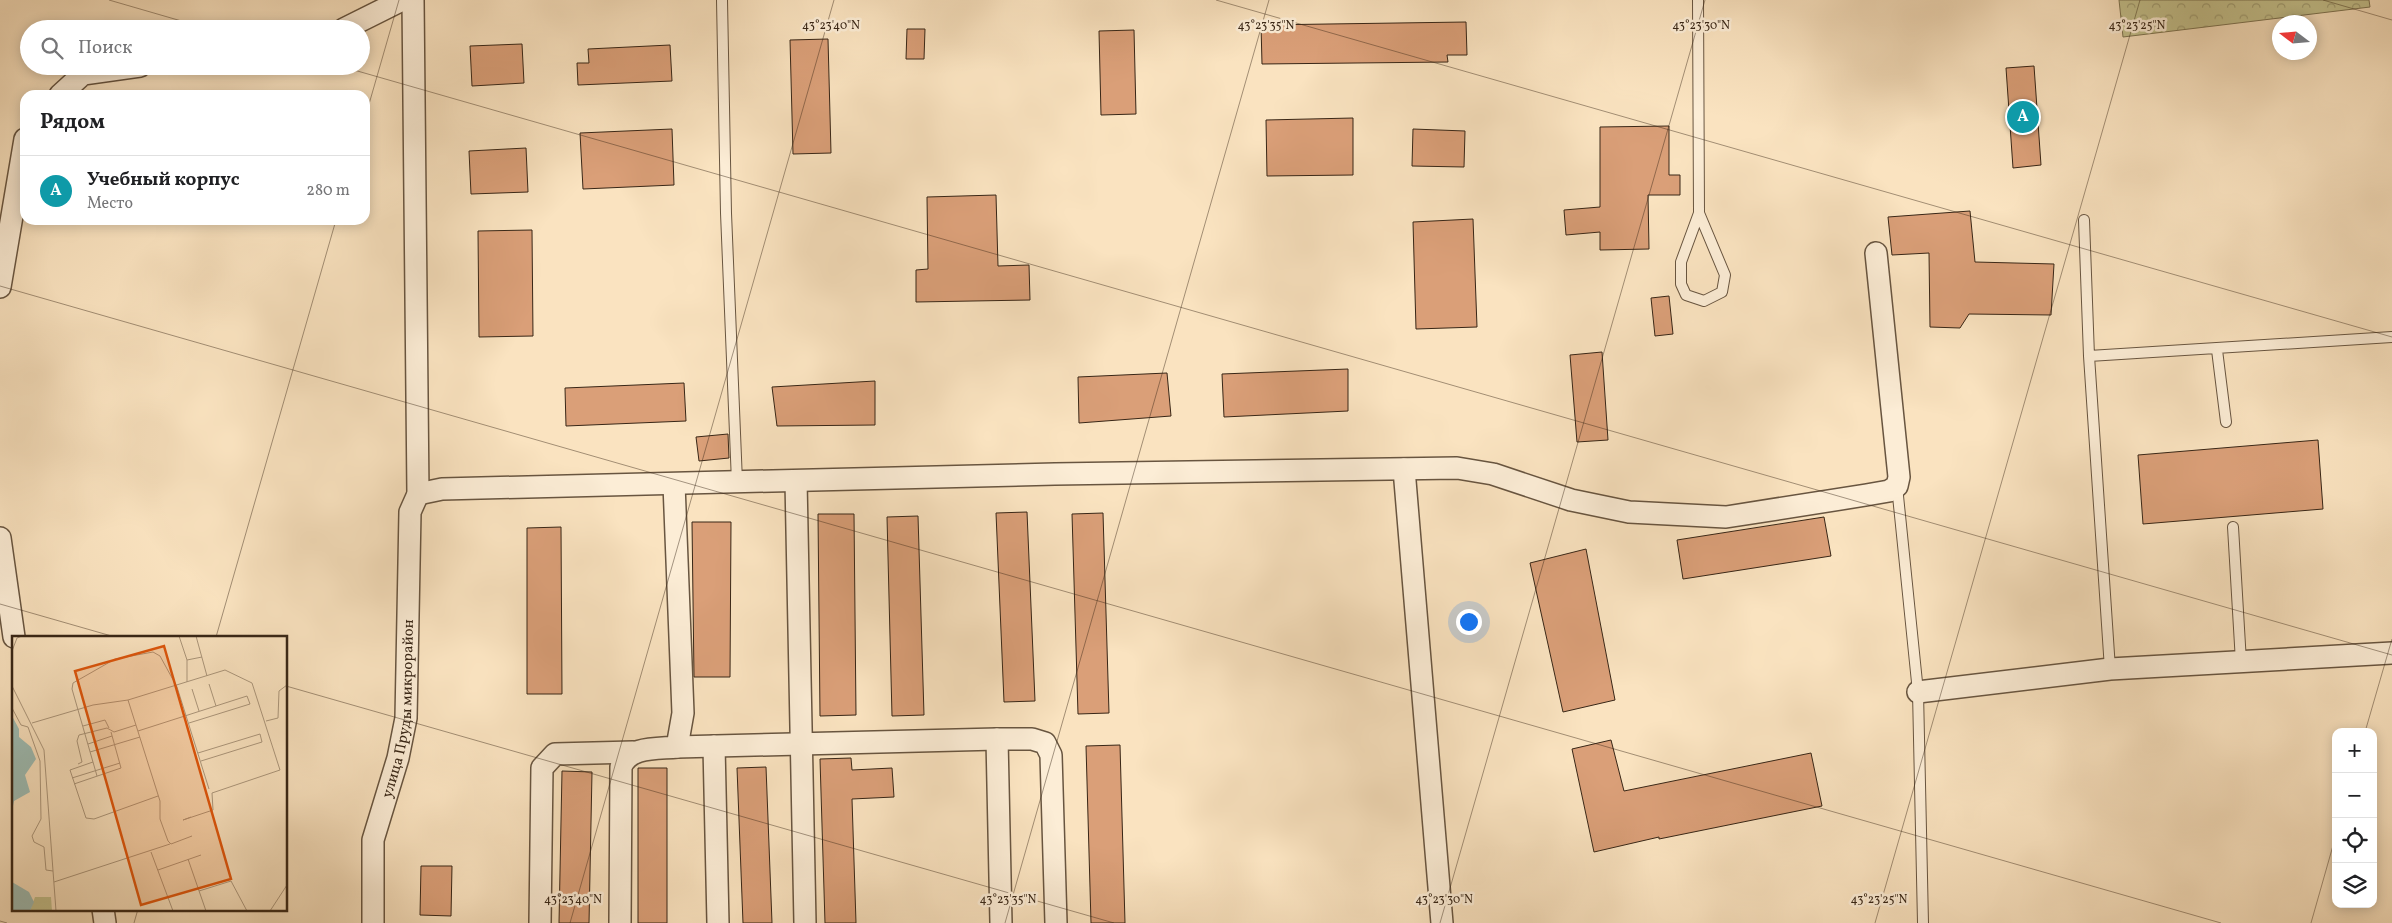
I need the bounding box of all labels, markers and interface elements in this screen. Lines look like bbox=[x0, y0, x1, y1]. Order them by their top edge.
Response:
north arrow bbox=[2272, 15, 2317, 60]
text: 43°23'40"N bbox=[802, 18, 860, 34]
text: 43°23'35"N bbox=[1238, 18, 1294, 34]
text: 43°23'30"N bbox=[1672, 18, 1730, 34]
text: 43°23'25"N bbox=[2109, 18, 2166, 34]
search box bbox=[20, 20, 370, 75]
icon: search bbox=[38, 34, 66, 62]
text: Поиск bbox=[78, 35, 132, 61]
pin: A bbox=[2007, 98, 2039, 136]
text: Рядом bbox=[40, 108, 105, 137]
text: Учебный корпус bbox=[87, 167, 240, 193]
text: A bbox=[50, 180, 62, 202]
text: 280 m bbox=[306, 180, 350, 202]
text: Место bbox=[87, 193, 133, 215]
your location bbox=[1456, 609, 1482, 635]
street label: улица Пруды микрорайон bbox=[377, 619, 420, 801]
inset map bbox=[12, 636, 288, 910]
map controls bbox=[2332, 728, 2377, 908]
button: + bbox=[2332, 728, 2377, 773]
button: − bbox=[2332, 773, 2377, 818]
button: locate bbox=[2332, 818, 2377, 863]
button: layers bbox=[2332, 863, 2377, 908]
text: 43°23'40"N bbox=[544, 892, 602, 908]
text: 43°23'35"N bbox=[980, 892, 1036, 908]
text: 43°23'30"N bbox=[1415, 892, 1473, 908]
text: 43°23'25"N bbox=[1851, 892, 1908, 908]

